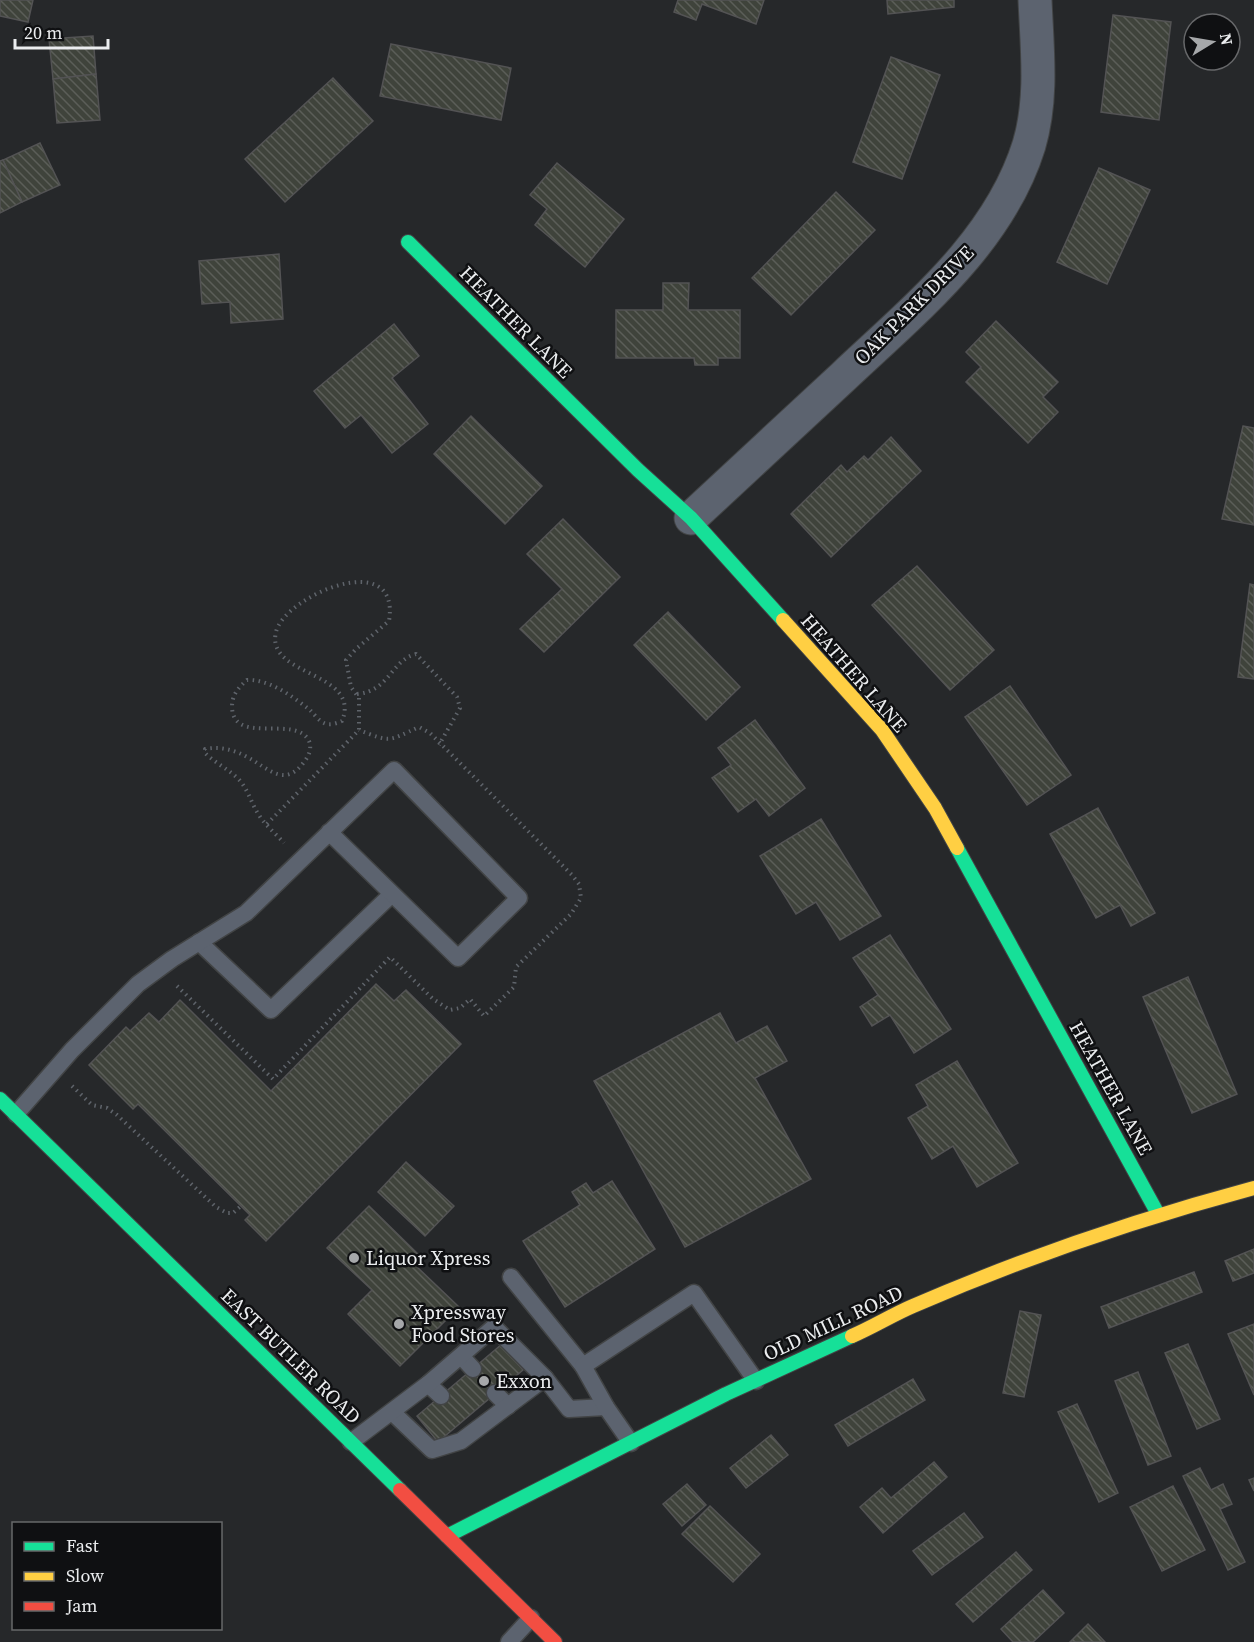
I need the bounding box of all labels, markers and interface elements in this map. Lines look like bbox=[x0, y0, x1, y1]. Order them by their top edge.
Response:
scale bar bbox=[15, 12, 108, 50]
north arrow bbox=[1182, 12, 1242, 72]
text: 20 m bbox=[24, 20, 62, 45]
text: N bbox=[1215, 31, 1239, 47]
street label: OAK PARK DRIVE bbox=[848, 239, 980, 371]
street label: HEATHER LANE bbox=[453, 259, 579, 385]
street label: HEATHER LANE bbox=[795, 608, 913, 738]
street label: HEATHER LANE bbox=[1063, 1016, 1159, 1160]
place label: Liquor Xpress bbox=[366, 1244, 490, 1272]
marker: Liquor Xpress bbox=[347, 1251, 361, 1265]
street label: OLD MILL ROAD bbox=[759, 1278, 907, 1368]
street label: EAST BUTLER ROAD bbox=[215, 1282, 367, 1430]
place label: Xpressway Food Stores bbox=[411, 1298, 514, 1349]
marker: Xpressway Food Stores bbox=[392, 1317, 406, 1331]
place label: Exxon bbox=[496, 1367, 552, 1395]
marker: Exxon bbox=[477, 1374, 491, 1388]
legend bbox=[12, 1522, 222, 1630]
text: Fast bbox=[66, 1533, 99, 1558]
text: Slow bbox=[66, 1563, 104, 1588]
text: Jam bbox=[65, 1593, 98, 1618]

